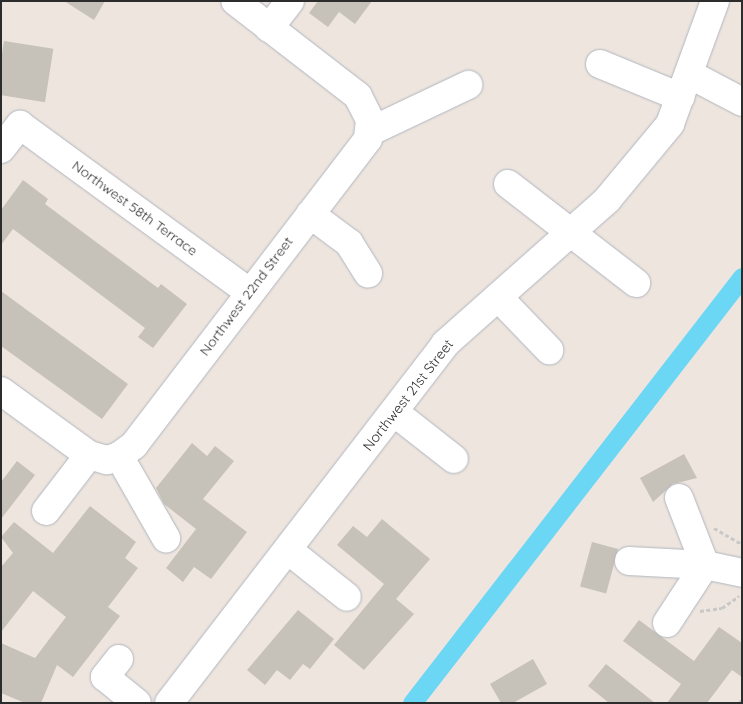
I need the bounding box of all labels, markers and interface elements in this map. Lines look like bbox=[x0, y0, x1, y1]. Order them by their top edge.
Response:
street label: Northwest 58th Terrace bbox=[69, 157, 201, 259]
street label: Northwest 22nd Street bbox=[196, 233, 296, 359]
street label: Northwest 21st Street bbox=[359, 336, 457, 454]

